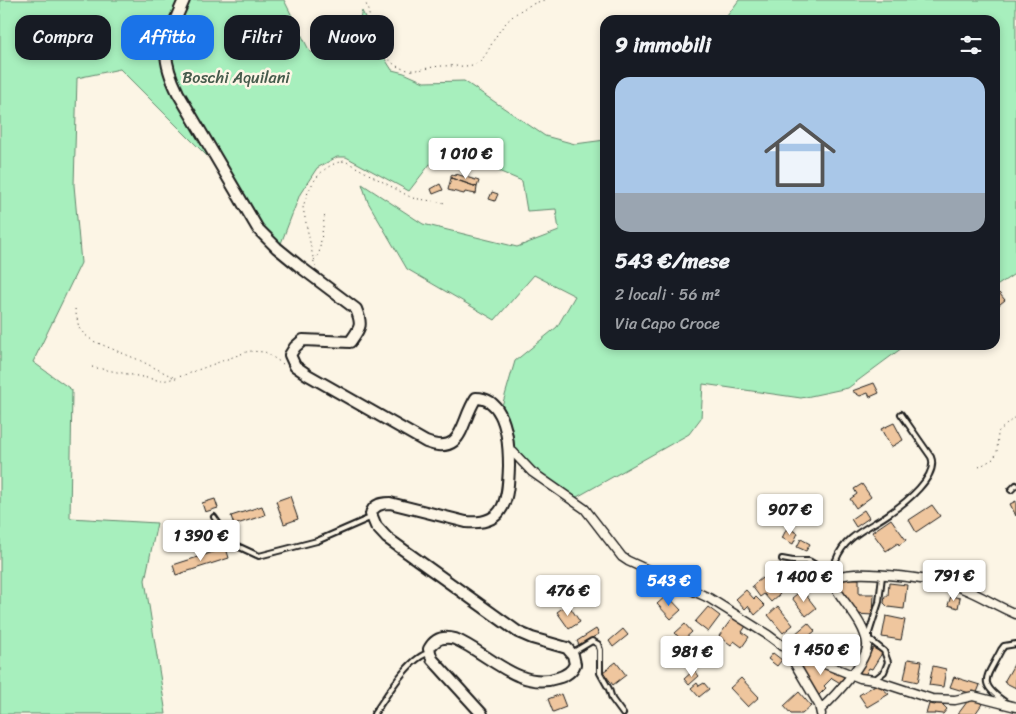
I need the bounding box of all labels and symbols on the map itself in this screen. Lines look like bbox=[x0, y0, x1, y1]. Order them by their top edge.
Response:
park label: Boschi Aquilani bbox=[182, 63, 290, 92]
pin: 1 010 € bbox=[420, 138, 512, 180]
pin: 907 € bbox=[755, 494, 825, 536]
pin: 1 390 € bbox=[155, 520, 247, 562]
pin: 1 400 € bbox=[758, 560, 850, 603]
pin: 791 € bbox=[919, 560, 989, 602]
pin: 543 € bbox=[634, 564, 704, 607]
pin: 476 € bbox=[533, 574, 603, 617]
pin: 1 450 € bbox=[775, 634, 867, 676]
pin: 981 € bbox=[657, 636, 727, 678]

